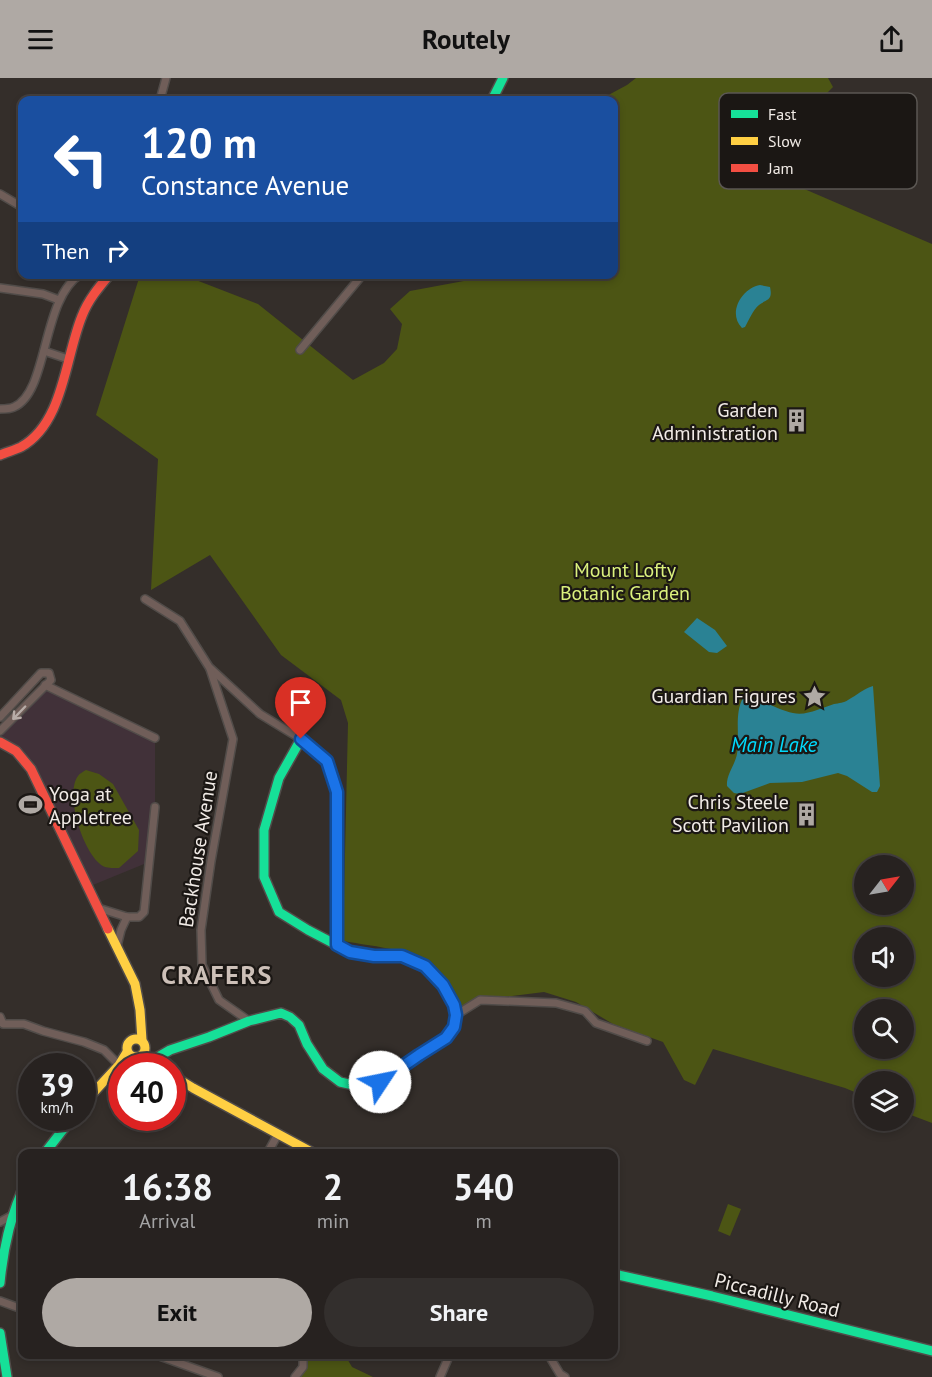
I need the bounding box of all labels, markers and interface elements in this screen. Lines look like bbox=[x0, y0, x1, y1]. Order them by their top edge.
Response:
text: Routely bbox=[422, 22, 510, 56]
icon: menu bbox=[24, 23, 57, 56]
icon: share bbox=[875, 23, 908, 56]
legend bbox=[719, 93, 917, 189]
text: Fast bbox=[768, 104, 797, 124]
text: 120 m bbox=[141, 115, 257, 170]
icon: left bbox=[42, 120, 120, 198]
text: Slow bbox=[768, 131, 802, 151]
text: Jam bbox=[767, 158, 794, 178]
text: Constance Avenue bbox=[141, 168, 349, 202]
icon: right bbox=[101, 234, 134, 267]
text: Then bbox=[42, 237, 89, 265]
place label: Garden Administration bbox=[652, 397, 778, 446]
building icon: Garden Administration bbox=[783, 408, 809, 434]
park label: Mount Lofty Botanic Garden bbox=[560, 557, 690, 606]
pin bbox=[275, 677, 326, 739]
place label: Guardian Figures bbox=[651, 683, 796, 709]
place icon: Guardian Figures bbox=[801, 683, 827, 709]
icon: arrive bbox=[284, 686, 317, 719]
one-way arrow bbox=[11, 705, 26, 720]
water label: Main Lake bbox=[731, 731, 818, 758]
street label: Backhouse Avenue bbox=[173, 769, 223, 929]
place label: Yoga at Appletree bbox=[49, 781, 132, 830]
place label: Chris Steele Scott Pavilion bbox=[672, 789, 789, 838]
sports icon: Yoga at Appletree bbox=[18, 792, 44, 818]
building icon: Chris Steele Scott Pavilion bbox=[794, 801, 820, 827]
north arrow bbox=[854, 855, 914, 915]
map controls bbox=[854, 855, 914, 1131]
button: sound bbox=[854, 927, 914, 987]
district label: CRAFERS bbox=[161, 958, 273, 991]
button: search bbox=[854, 999, 914, 1059]
position arrow bbox=[348, 1050, 412, 1114]
speed limit sign: 40 bbox=[108, 1053, 186, 1131]
text: 39 bbox=[40, 1065, 74, 1104]
button: layers bbox=[854, 1071, 914, 1131]
text: km/h bbox=[41, 1098, 73, 1117]
text: 16:38 bbox=[122, 1163, 213, 1210]
text: 2 bbox=[323, 1163, 343, 1210]
text: 540 bbox=[453, 1163, 514, 1210]
text: Arrival bbox=[139, 1208, 195, 1234]
text: min bbox=[317, 1208, 349, 1234]
text: m bbox=[476, 1208, 492, 1234]
street label: Piccadilly Road bbox=[712, 1267, 842, 1323]
button: Exit bbox=[42, 1278, 312, 1347]
button: Share bbox=[324, 1278, 594, 1347]

